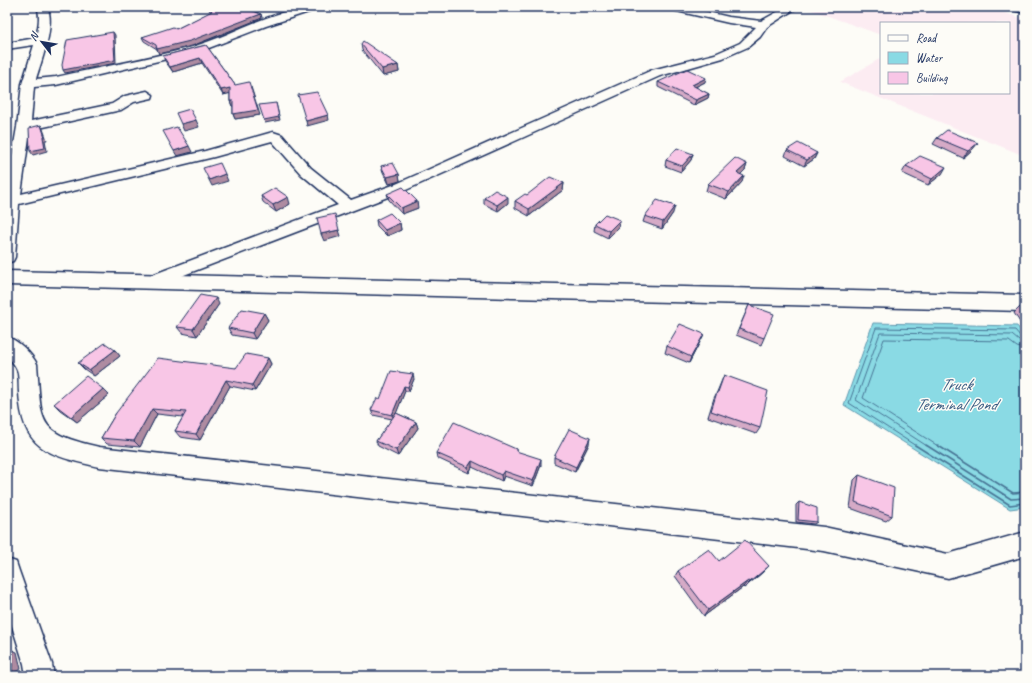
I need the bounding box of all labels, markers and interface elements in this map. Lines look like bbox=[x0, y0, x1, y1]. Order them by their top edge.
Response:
north arrow bbox=[22, 22, 62, 62]
legend bbox=[880, 22, 1010, 94]
text: N bbox=[26, 28, 42, 43]
text: Road bbox=[916, 30, 938, 46]
text: Water bbox=[916, 50, 944, 66]
text: Building bbox=[916, 70, 948, 86]
water label: Truck Terminal Pond bbox=[916, 374, 1002, 415]

